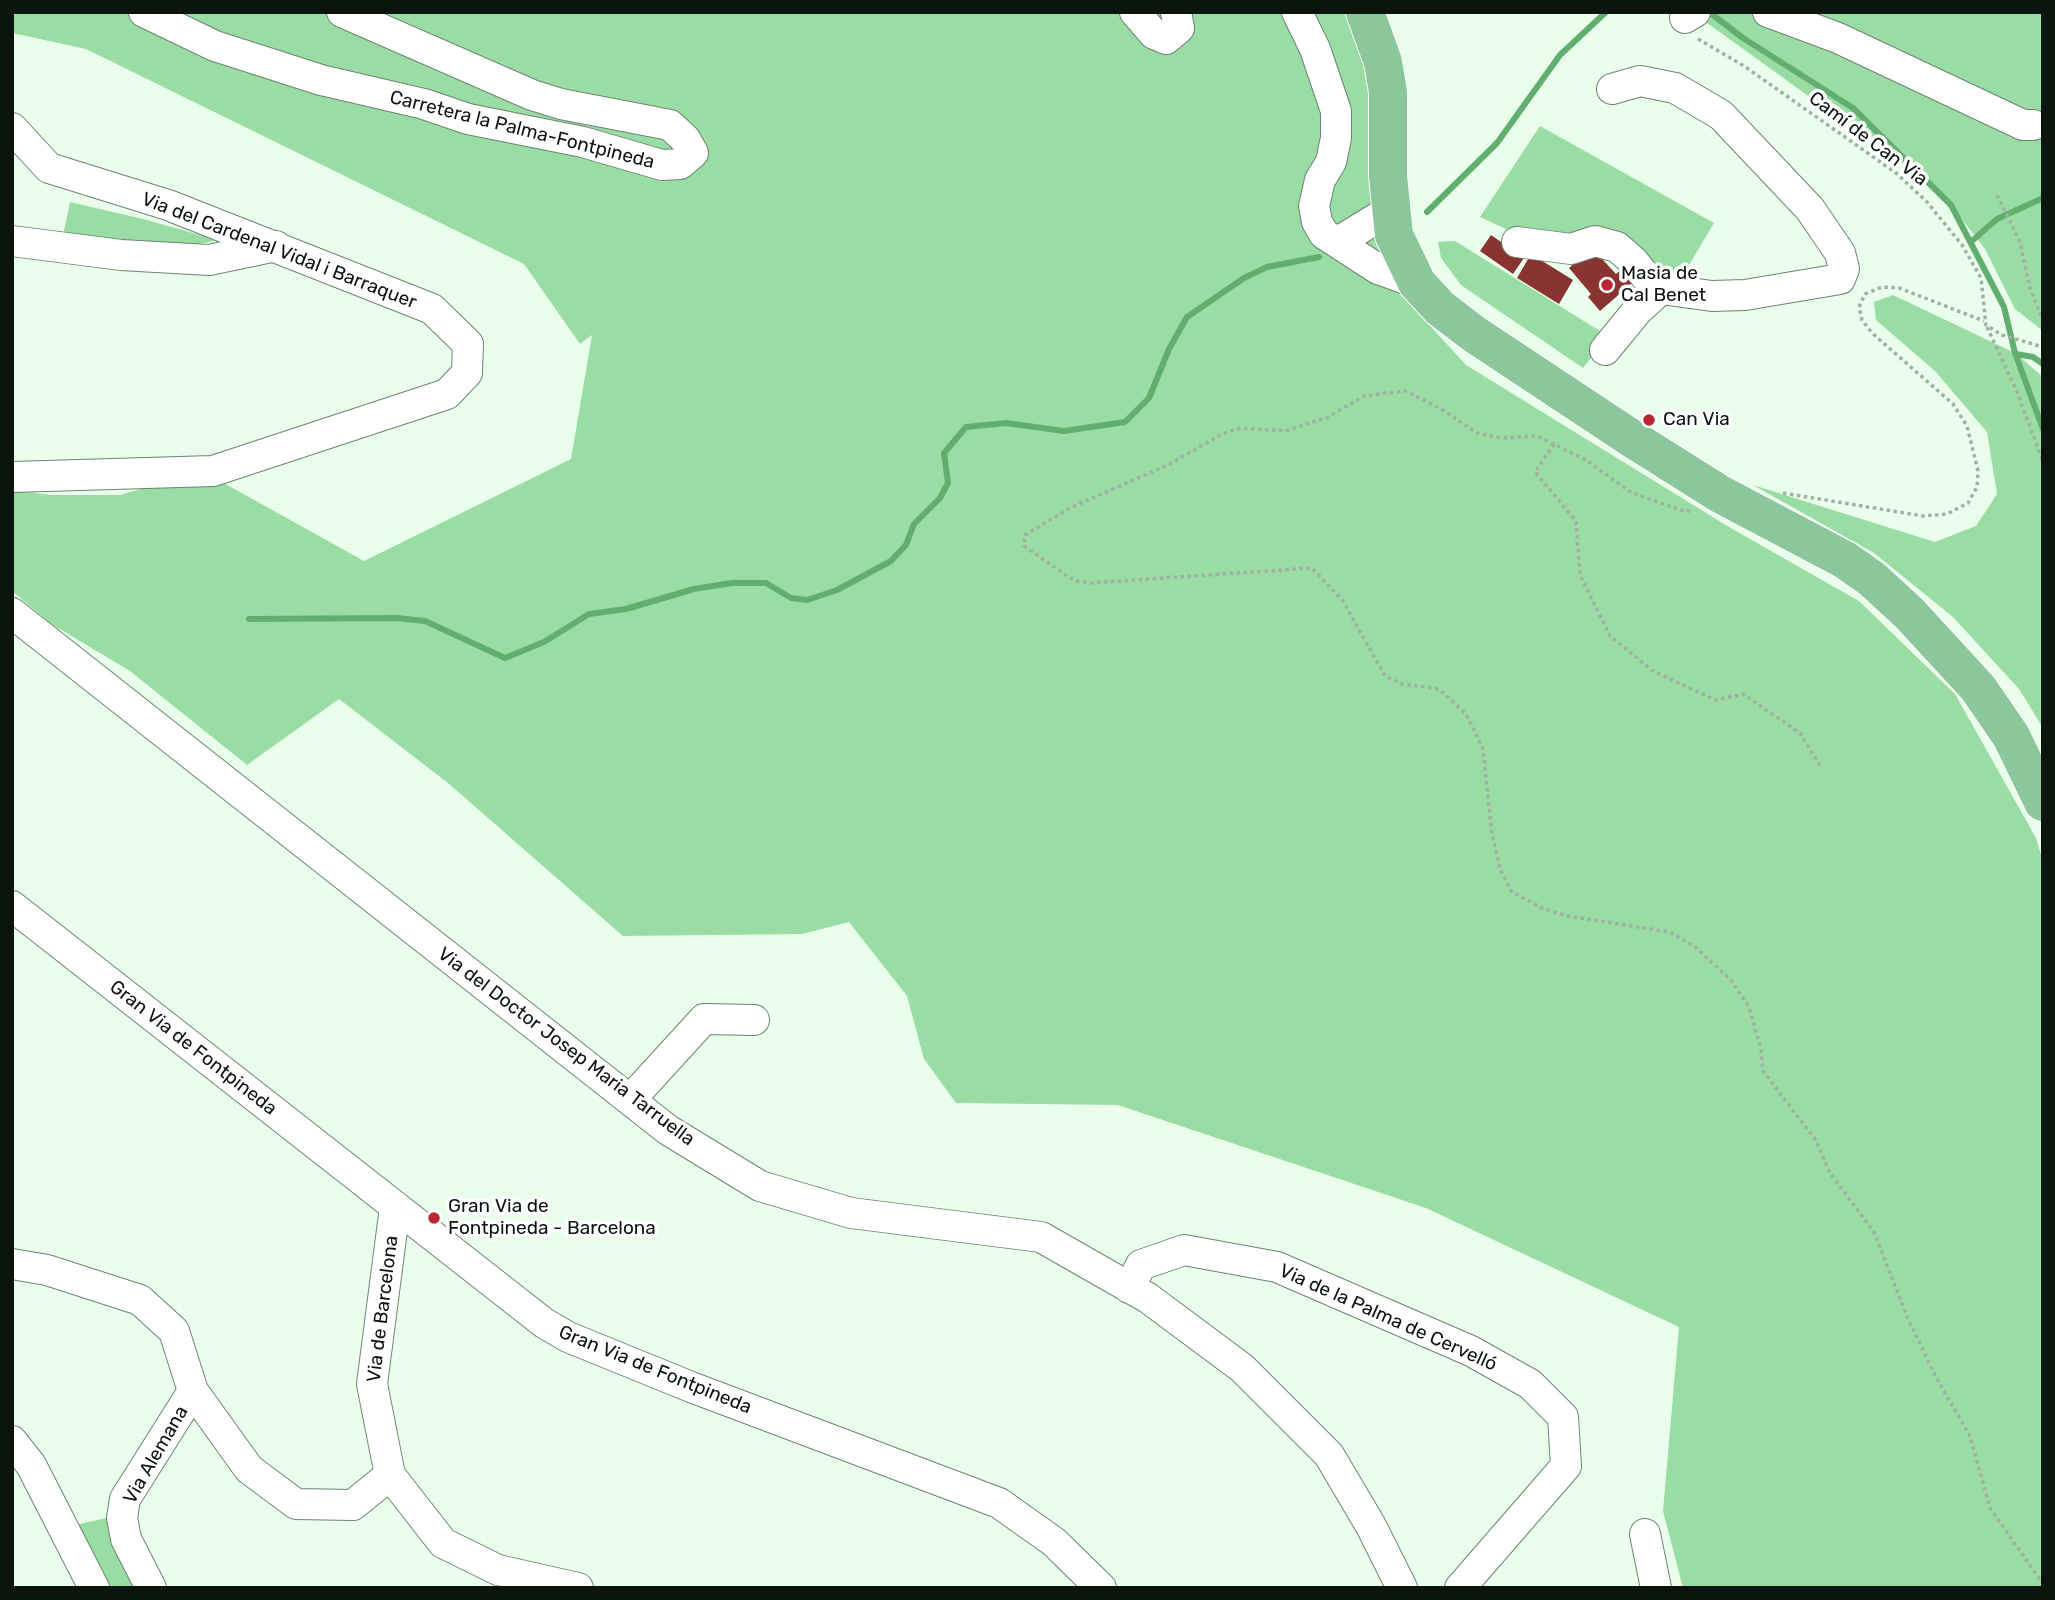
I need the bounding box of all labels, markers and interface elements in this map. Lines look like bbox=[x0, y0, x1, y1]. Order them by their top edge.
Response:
street label: Carretera la Palma-Fontpineda bbox=[387, 86, 657, 174]
street label: Camí de Can Via bbox=[1804, 87, 1932, 191]
street label: Via del Cardenal Vidal i Barraquer bbox=[138, 188, 420, 314]
place label: Masia de Cal Benet bbox=[1621, 263, 1706, 307]
marker: Masia de Cal Benet bbox=[1599, 277, 1615, 293]
place label: Can Via bbox=[1663, 409, 1730, 431]
marker: Can Via bbox=[1641, 412, 1657, 428]
street label: Via del Doctor Josep Maria Tarruella bbox=[433, 943, 699, 1151]
street label: Gran Via de Fontpineda bbox=[105, 976, 281, 1120]
place label: Gran Via de Fontpineda - Barcelona bbox=[448, 1196, 656, 1240]
marker: Gran Via de Fontpineda - Barcelona bbox=[426, 1210, 442, 1226]
street label: Via de Barcelona bbox=[363, 1234, 403, 1384]
street label: Via de la Palma de Cervelló bbox=[1276, 1260, 1500, 1376]
street label: Gran Via de Fontpineda bbox=[555, 1321, 755, 1419]
street label: Via Alemana bbox=[119, 1402, 193, 1508]

